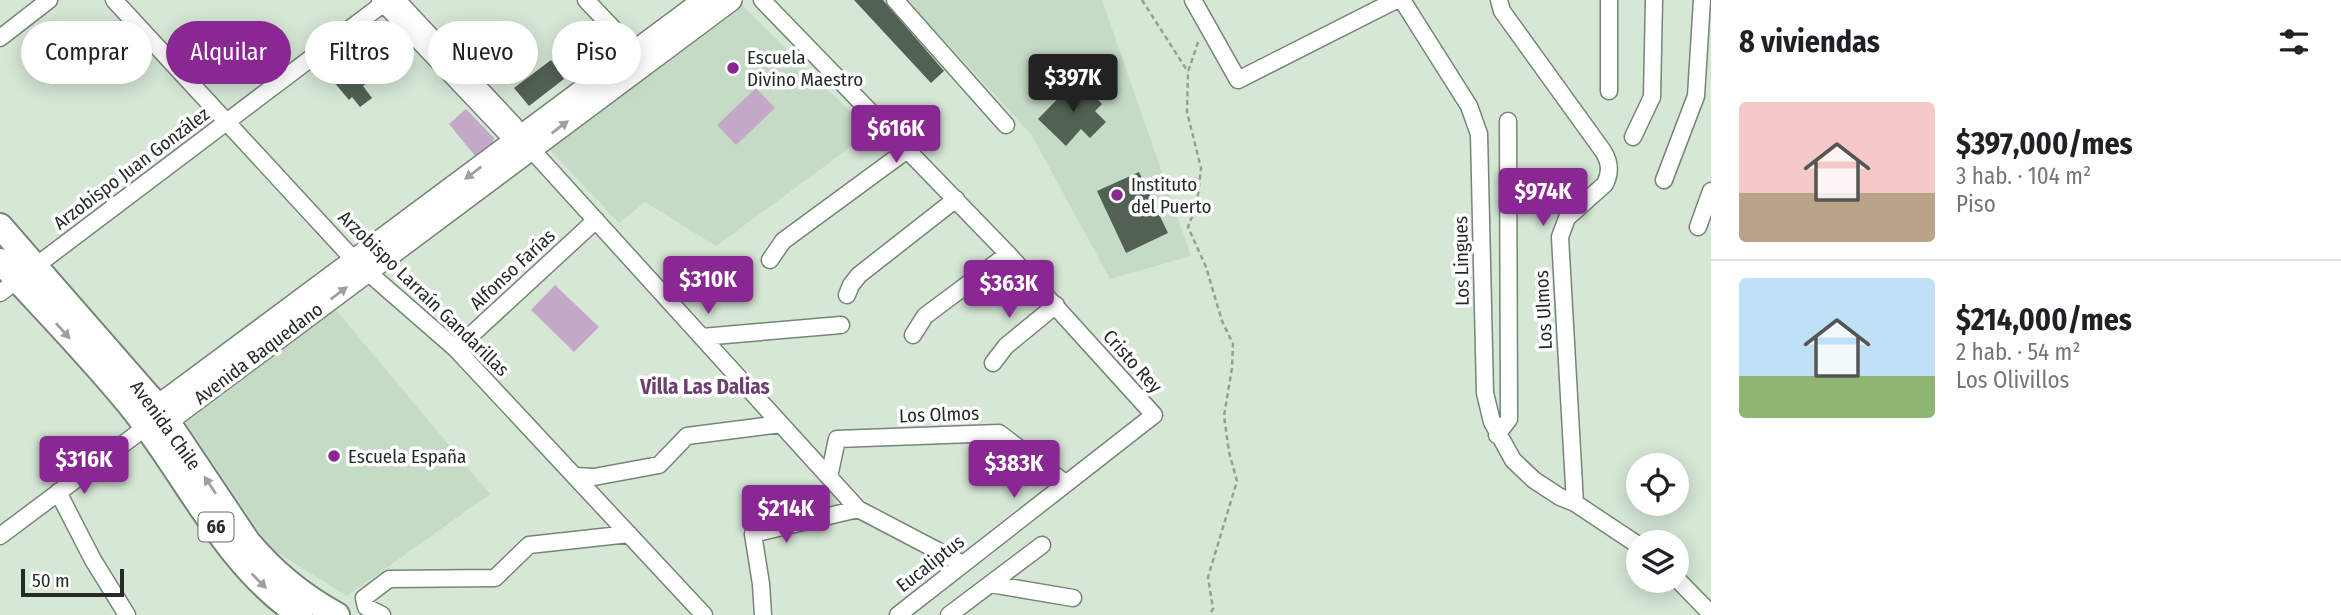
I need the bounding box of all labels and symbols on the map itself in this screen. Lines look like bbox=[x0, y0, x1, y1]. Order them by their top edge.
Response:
place label: Escuela Divino Maestro bbox=[747, 46, 863, 91]
pin: $397K bbox=[1024, 54, 1122, 114]
marker: Escuela Divino Maestro bbox=[725, 60, 741, 76]
street label: Arzobispo Juan González bbox=[49, 102, 214, 235]
pin: $616K bbox=[847, 106, 945, 165]
one-way arrow bbox=[551, 120, 570, 134]
one-way arrow bbox=[464, 165, 482, 179]
pin: $974K bbox=[1494, 168, 1592, 228]
place label: Instituto del Puerto bbox=[1131, 173, 1211, 218]
marker: Instituto del Puerto bbox=[1109, 187, 1125, 203]
street label: Arzobispo Larraín Gandarillas bbox=[333, 206, 514, 381]
street label: Los Lingues bbox=[1449, 216, 1474, 306]
street label: Alfonso Farías bbox=[465, 224, 560, 315]
pin: $310K bbox=[659, 256, 757, 316]
pin: $363K bbox=[960, 260, 1058, 320]
street label: Los Ulmos bbox=[1530, 270, 1557, 350]
one-way arrow bbox=[330, 286, 348, 300]
street label: Avenida Baquedano bbox=[189, 298, 327, 409]
one-way arrow bbox=[55, 322, 70, 339]
street label: Cristo Rey bbox=[1098, 325, 1167, 398]
district label: Villa Las Dalias bbox=[639, 374, 770, 400]
street label: Avenida Chile bbox=[125, 376, 206, 475]
street label: Los Olmos bbox=[899, 402, 980, 427]
pin: $316K bbox=[35, 436, 133, 496]
pin: $383K bbox=[965, 440, 1063, 500]
place label: Escuela España bbox=[348, 445, 466, 468]
marker: Escuela España bbox=[326, 448, 342, 464]
one-way arrow bbox=[203, 475, 216, 495]
pin: $214K bbox=[737, 486, 835, 545]
road number: 66 bbox=[198, 512, 234, 542]
street label: Eucaliptus bbox=[892, 530, 969, 597]
scale bar bbox=[21, 566, 124, 598]
one-way arrow bbox=[250, 572, 267, 589]

